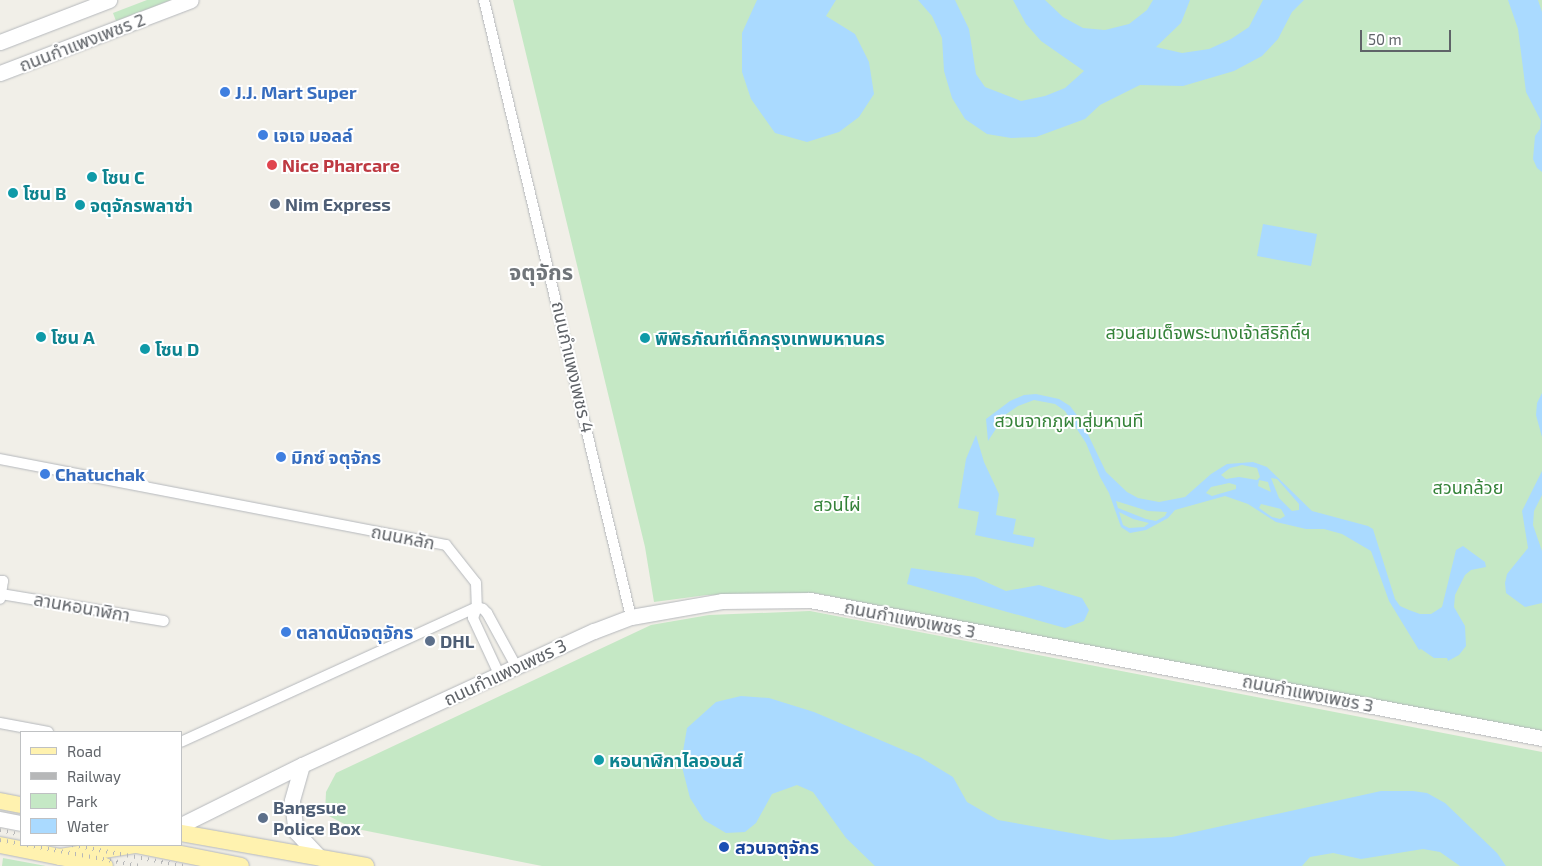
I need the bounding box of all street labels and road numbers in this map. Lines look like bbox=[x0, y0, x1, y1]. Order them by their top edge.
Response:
street label: ถนนกำแพงเพชร 2 bbox=[16, 8, 148, 76]
street label: ถนนกำแพงเพชร 4 bbox=[547, 299, 599, 435]
street label: ถนนหลัก bbox=[369, 520, 437, 554]
street label: ลานหอนาฬิกา bbox=[32, 588, 132, 626]
street label: ถนนกำแพงเพชร 3 bbox=[843, 596, 977, 642]
street label: ถนนกำแพงเพชร 3 bbox=[440, 634, 570, 710]
street label: ถนนกำแพงเพชร 3 bbox=[1241, 670, 1375, 716]

